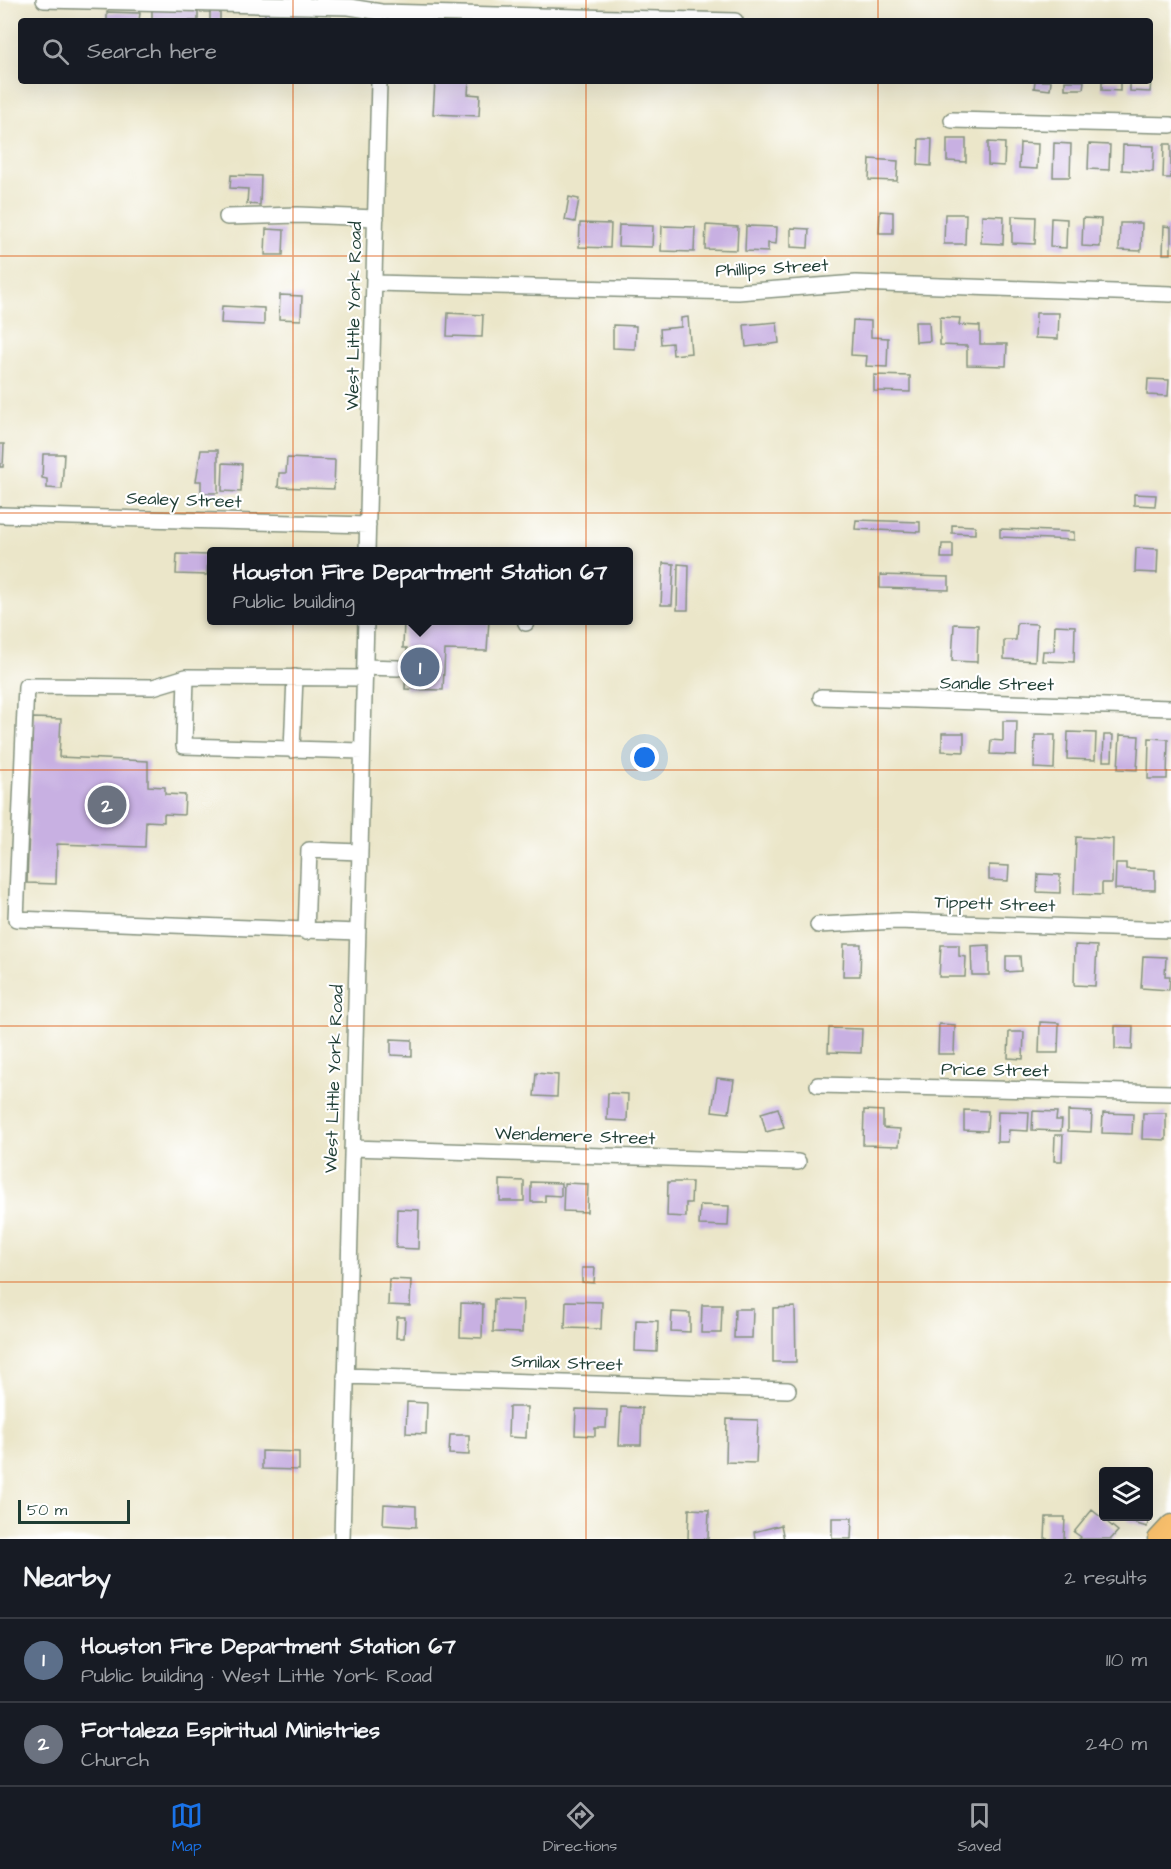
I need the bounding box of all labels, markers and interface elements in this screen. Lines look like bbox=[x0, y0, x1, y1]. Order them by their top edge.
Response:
search box bbox=[18, 18, 1153, 84]
icon: search bbox=[39, 35, 72, 68]
text: Search here bbox=[87, 36, 217, 67]
street label: West Little York Road bbox=[340, 221, 368, 411]
street label: Phillips Street bbox=[715, 253, 830, 283]
street label: Sealey Street bbox=[126, 485, 243, 516]
popup bbox=[207, 547, 633, 625]
text: Houston Fire Department Station 67 bbox=[233, 557, 607, 588]
text: Public building bbox=[233, 588, 355, 616]
pin: 1 bbox=[400, 644, 440, 690]
street label: Sandle Street bbox=[940, 671, 1055, 698]
your location bbox=[630, 743, 659, 772]
pin: 2 bbox=[88, 782, 126, 828]
street label: Tippett Street bbox=[934, 889, 1057, 919]
street label: West Little York Road bbox=[318, 984, 350, 1174]
street label: Price Street bbox=[941, 1057, 1050, 1083]
street label: Wendemere Street bbox=[494, 1121, 656, 1151]
street label: Smilax Street bbox=[511, 1349, 624, 1377]
map controls bbox=[1099, 1467, 1153, 1521]
button: layers bbox=[1099, 1467, 1153, 1521]
scale bar bbox=[18, 1497, 130, 1524]
text: 50 m bbox=[27, 1499, 67, 1521]
text: Nearby bbox=[24, 1560, 111, 1596]
text: 2 results bbox=[1064, 1564, 1147, 1592]
text: Houston Fire Department Station 67 bbox=[81, 1631, 456, 1662]
text: 1 bbox=[42, 1646, 45, 1674]
text: 110 m bbox=[1106, 1646, 1147, 1674]
text: Public building · West Little York Road bbox=[81, 1662, 432, 1690]
text: Fortaleza Espiritual Ministries bbox=[81, 1715, 380, 1746]
text: 2 bbox=[38, 1730, 49, 1758]
text: 240 m bbox=[1086, 1730, 1147, 1758]
text: Church bbox=[81, 1746, 149, 1774]
tab: Map bbox=[170, 1799, 203, 1857]
tab: Directions bbox=[543, 1799, 617, 1857]
tab: Saved bbox=[957, 1799, 1001, 1857]

